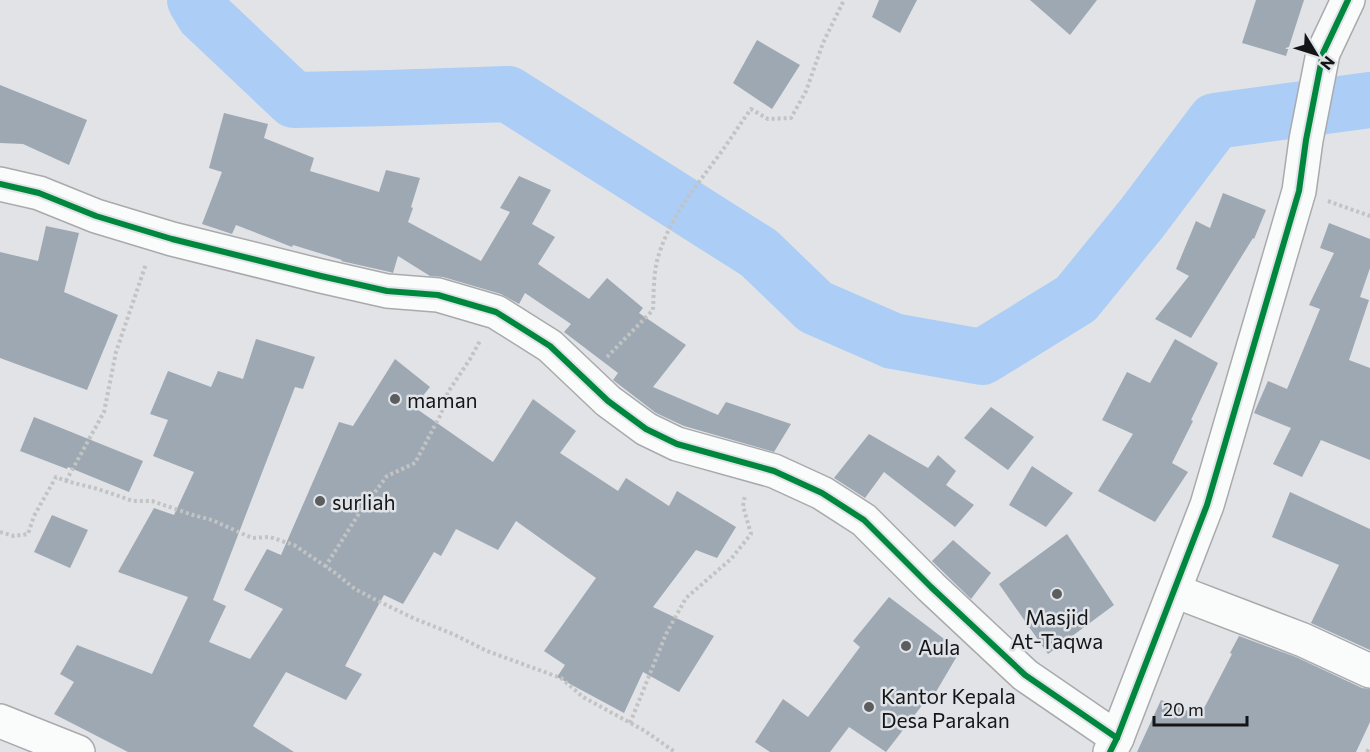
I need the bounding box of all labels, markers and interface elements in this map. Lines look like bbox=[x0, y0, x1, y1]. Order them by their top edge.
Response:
north arrow bbox=[1286, 24, 1346, 84]
text: N bbox=[1317, 53, 1339, 74]
place label: maman bbox=[407, 387, 478, 412]
marker: maman bbox=[388, 392, 402, 406]
place label: surliah bbox=[332, 489, 395, 514]
marker: surliah bbox=[313, 494, 327, 508]
marker: Masjid At-Taqwa bbox=[1050, 587, 1064, 601]
place label: Masjid At-Taqwa bbox=[1011, 604, 1103, 653]
place label: Aula bbox=[918, 634, 960, 659]
marker: Aula bbox=[899, 639, 913, 653]
place label: Kantor Kepala Desa Parakan bbox=[881, 683, 1016, 732]
scale bar bbox=[1154, 689, 1247, 727]
text: 20 m bbox=[1163, 698, 1204, 720]
marker: Kantor Kepala Desa Parakan bbox=[862, 700, 876, 714]

